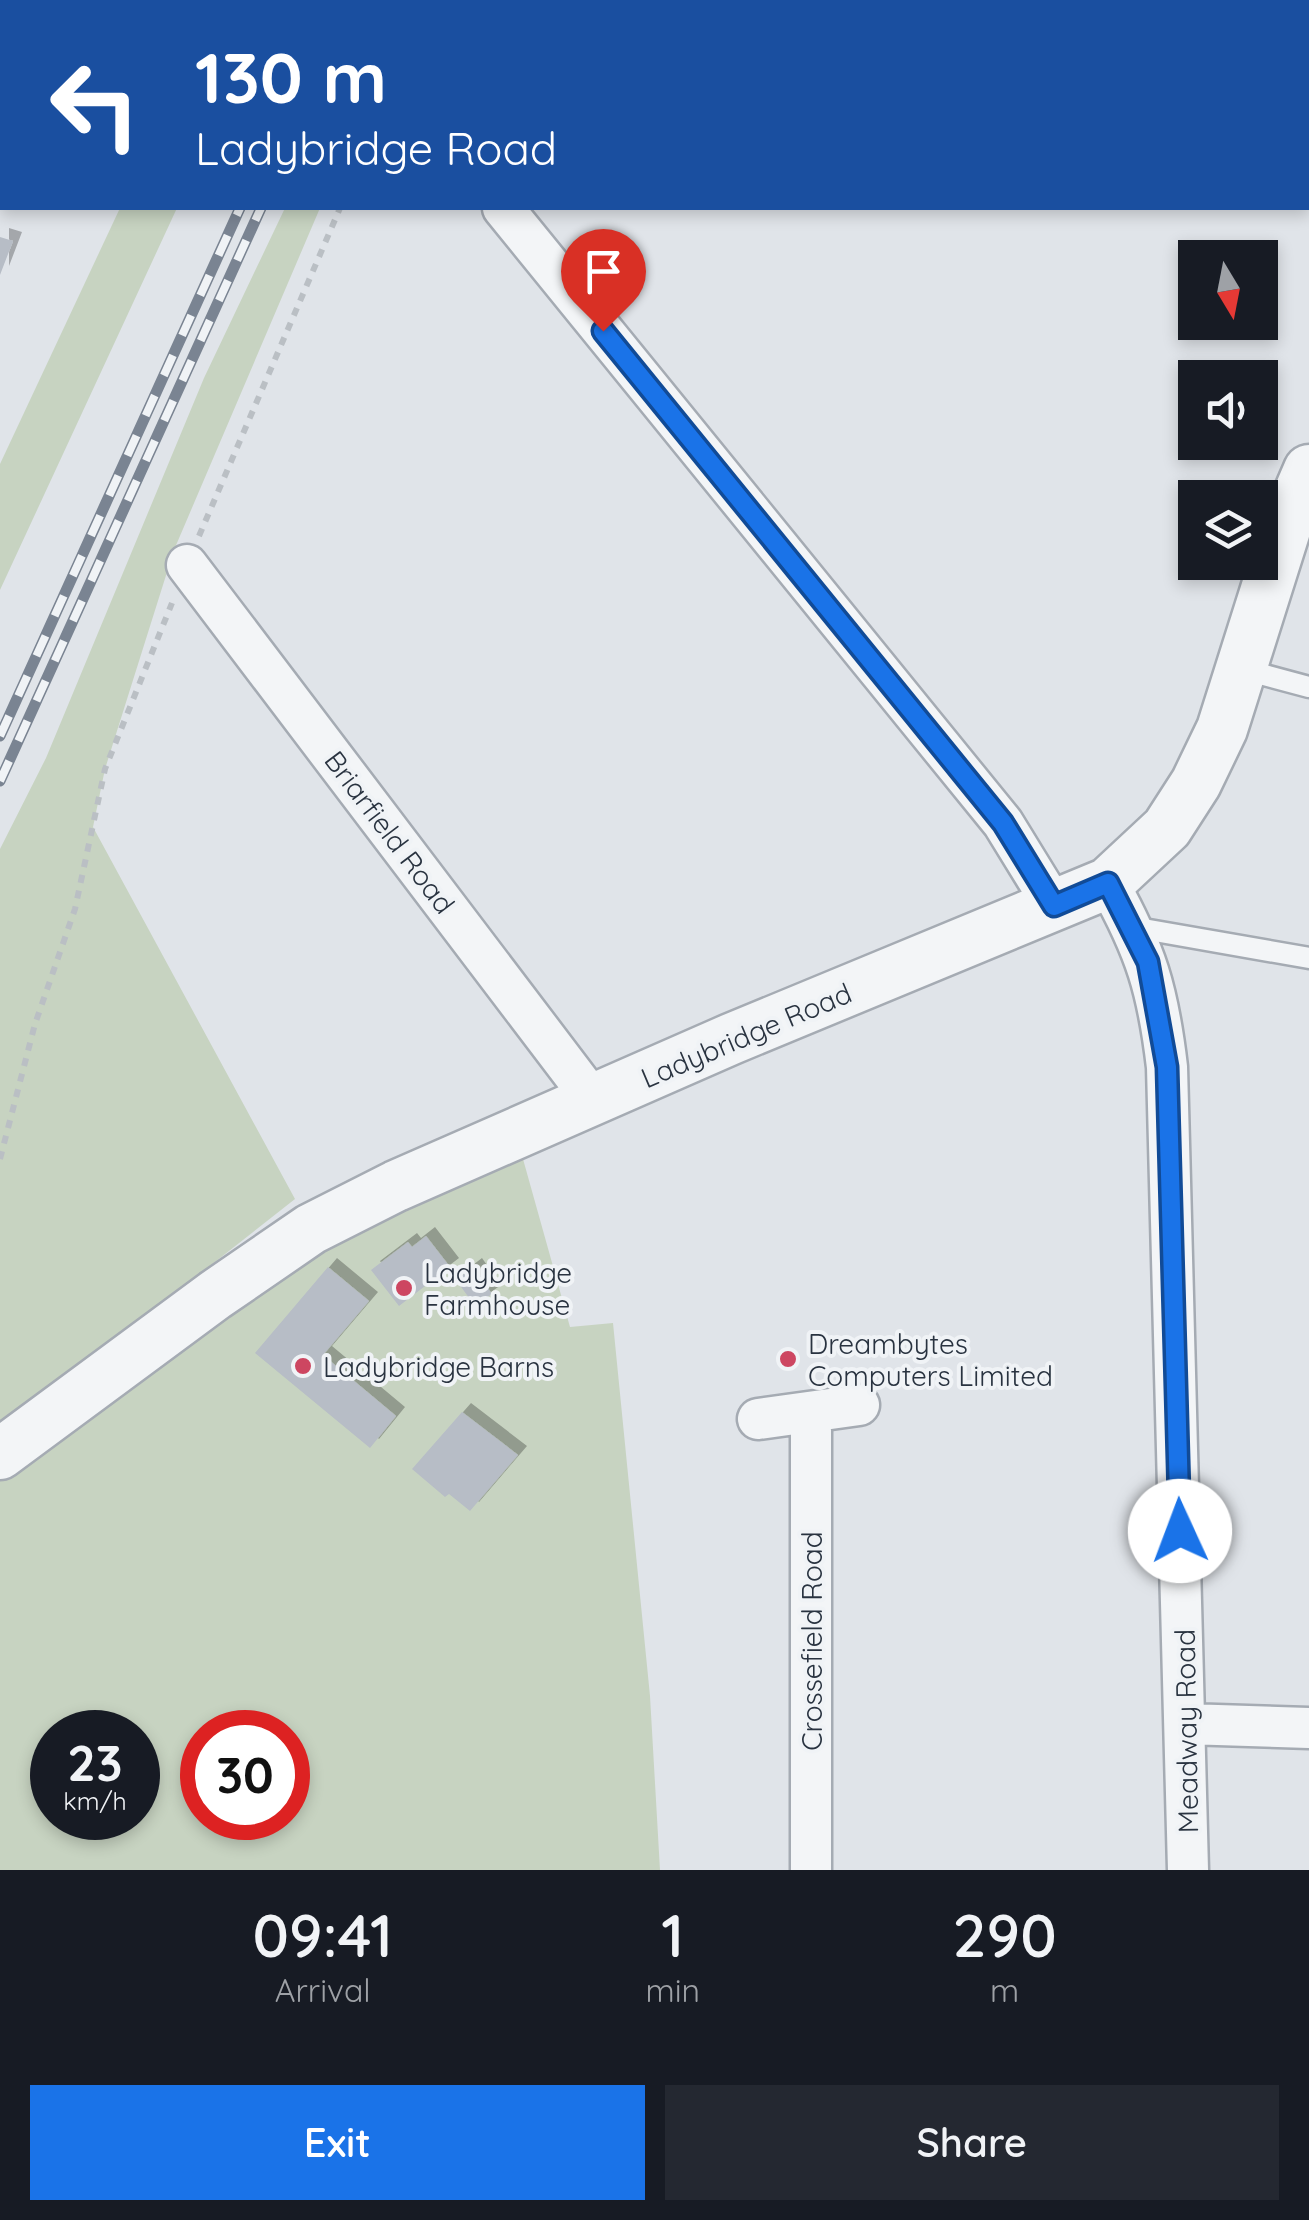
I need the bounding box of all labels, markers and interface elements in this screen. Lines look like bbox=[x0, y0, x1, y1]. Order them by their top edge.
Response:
text: 130 m bbox=[195, 33, 387, 121]
icon: left bbox=[30, 40, 160, 170]
text: Ladybridge Road bbox=[195, 120, 557, 176]
pin bbox=[561, 229, 646, 332]
north arrow bbox=[1178, 240, 1278, 340]
map controls bbox=[1178, 240, 1278, 580]
icon: arrive bbox=[576, 244, 631, 299]
button: sound bbox=[1178, 360, 1278, 460]
button: layers bbox=[1178, 480, 1278, 580]
street label: Briarfield Road bbox=[317, 744, 463, 920]
street label: Ladybridge Road bbox=[635, 975, 857, 1095]
place label: Ladybridge Farmhouse bbox=[424, 1255, 572, 1322]
marker: Ladybridge Farmhouse bbox=[393, 1277, 415, 1299]
place label: Dreambytes Computers Limited bbox=[808, 1326, 1053, 1393]
marker: Dreambytes Computers Limited bbox=[777, 1348, 799, 1370]
place label: Ladybridge Barns bbox=[323, 1349, 554, 1384]
marker: Ladybridge Barns bbox=[292, 1355, 314, 1377]
position arrow bbox=[1128, 1479, 1232, 1583]
street label: Crossefield Road bbox=[794, 1531, 829, 1751]
street label: Meadway Road bbox=[1167, 1629, 1205, 1833]
speed limit sign: 30 bbox=[180, 1710, 310, 1840]
text: 23 bbox=[67, 1731, 123, 1794]
text: km/h bbox=[63, 1785, 127, 1816]
text: 09:41 bbox=[252, 1897, 393, 1972]
text: 1 bbox=[661, 1897, 684, 1972]
text: 290 bbox=[952, 1897, 1057, 1972]
text: Arrival bbox=[275, 1970, 371, 2010]
text: min bbox=[645, 1970, 700, 2010]
text: m bbox=[990, 1970, 1019, 2010]
button: Exit bbox=[30, 2085, 645, 2200]
button: Share bbox=[665, 2085, 1279, 2200]

